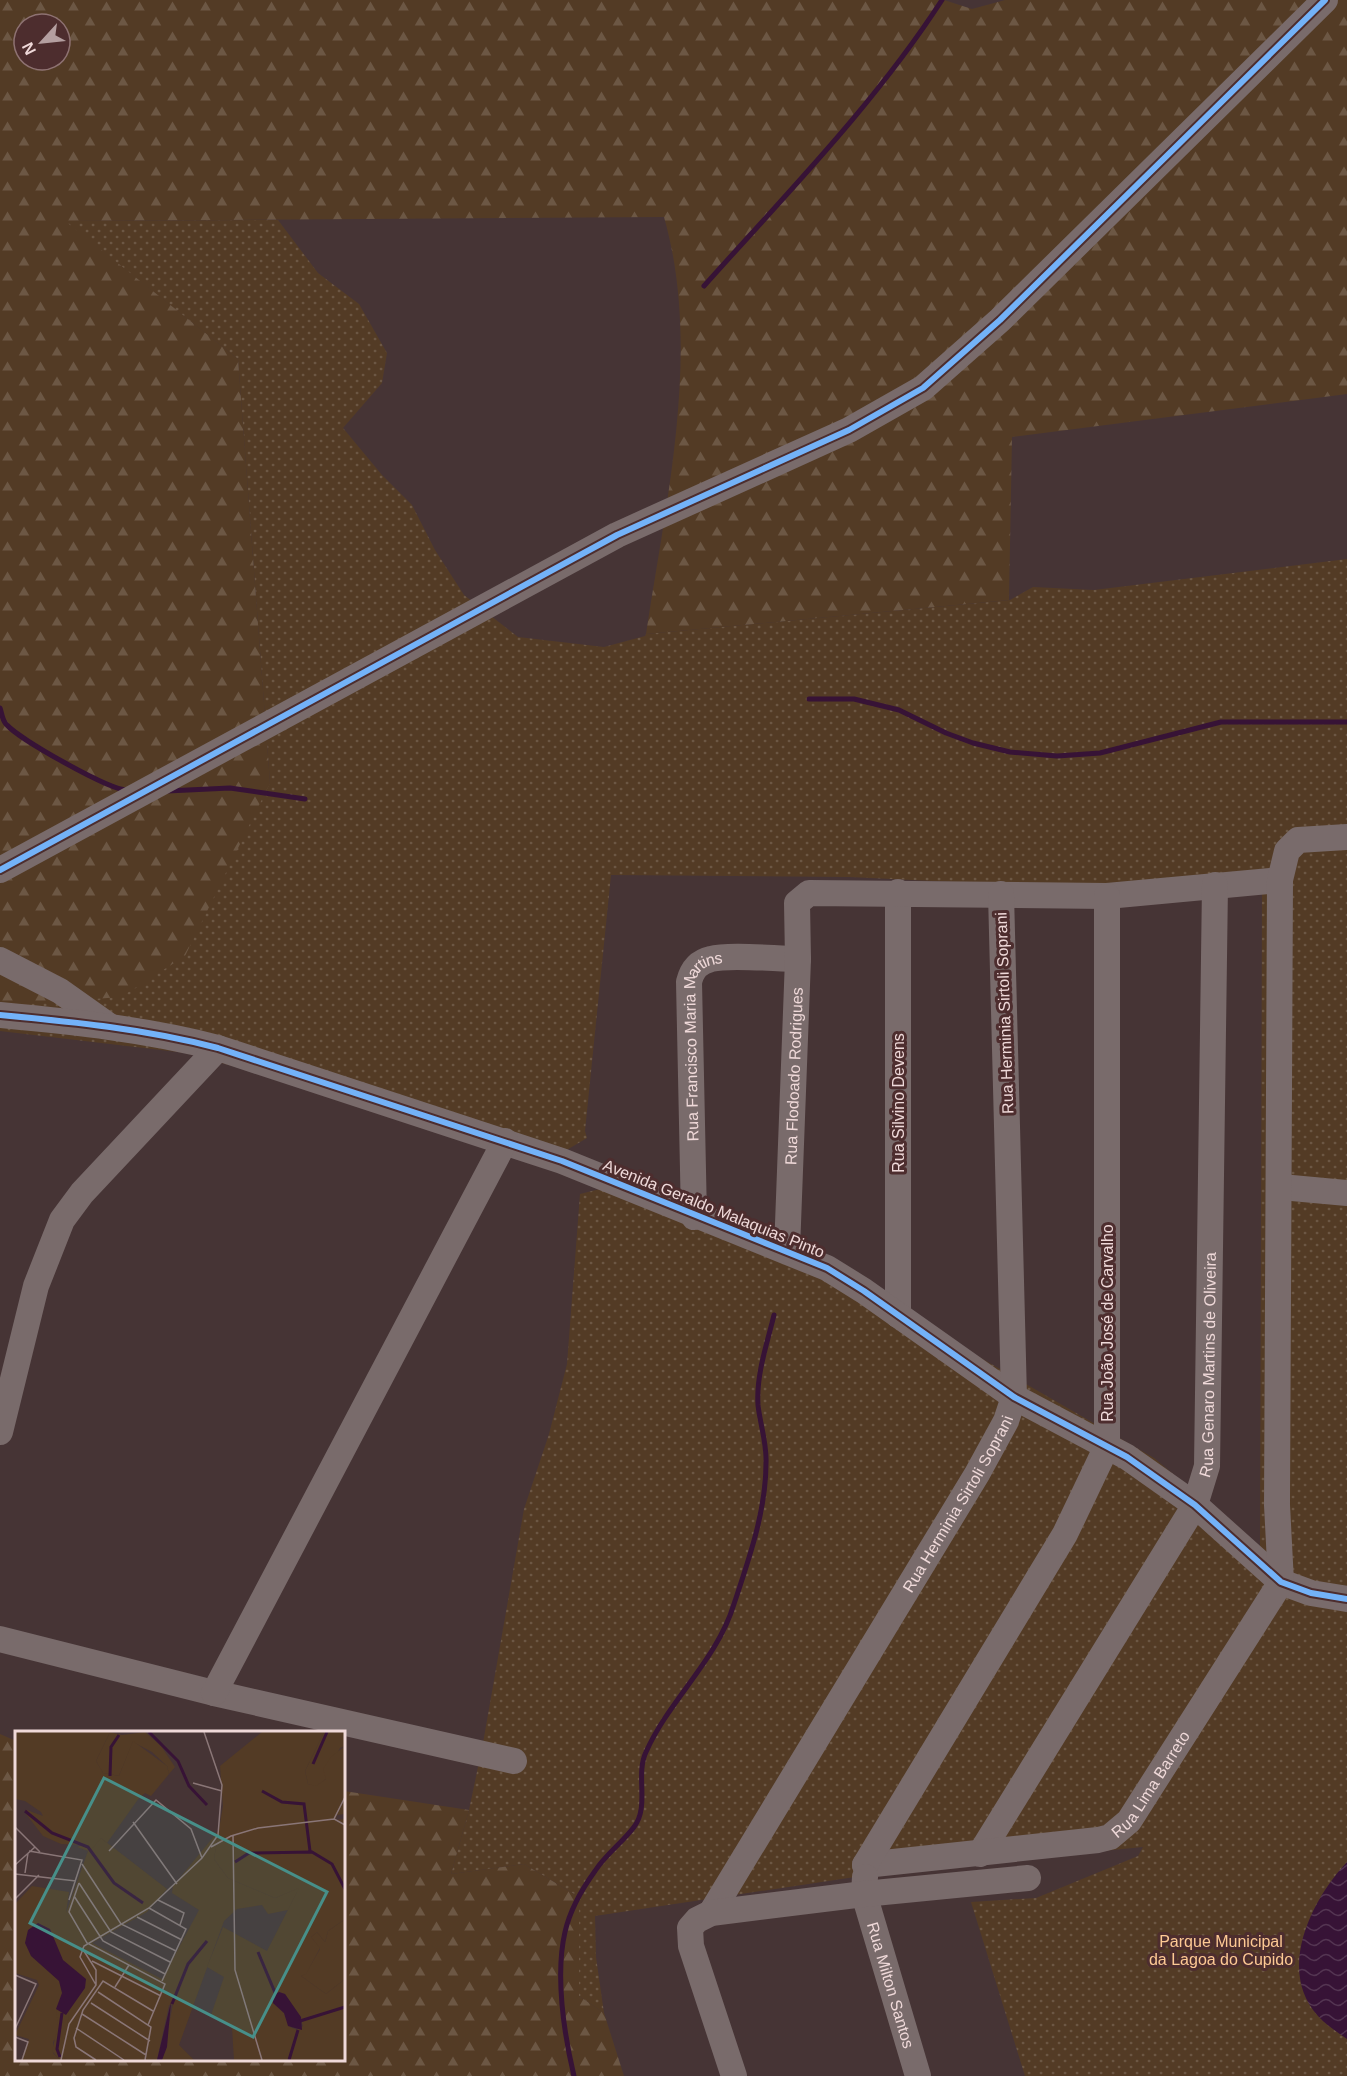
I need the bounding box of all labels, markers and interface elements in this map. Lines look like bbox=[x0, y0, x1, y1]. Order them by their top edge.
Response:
north arrow bbox=[12, 12, 72, 72]
text: N bbox=[19, 40, 39, 58]
street label: Rua Herminia Sirtoli Soprani bbox=[992, 912, 1017, 1114]
street label: Rua Francisco Maria Martins bbox=[681, 949, 723, 1142]
street label: Rua Flodoado Rodrigues bbox=[782, 987, 806, 1165]
street label: Rua Silvino Devens bbox=[890, 1033, 907, 1173]
street label: Avenida Geraldo Malaquias Pinto bbox=[601, 1156, 827, 1261]
street label: Rua João José de Carvalho bbox=[1099, 1224, 1116, 1422]
street label: Rua Genaro Martins de Oliveira bbox=[1196, 1252, 1219, 1479]
street label: Rua Herminia Sirtoli Soprani bbox=[900, 1413, 1016, 1595]
street label: Rua Lima Barreto bbox=[1108, 1728, 1193, 1841]
inset map bbox=[15, 1731, 345, 2061]
street label: Rua Milton Santos bbox=[864, 1920, 917, 2050]
park label: Parque Municipal da Lagoa do Cupido bbox=[1149, 1933, 1293, 1968]

